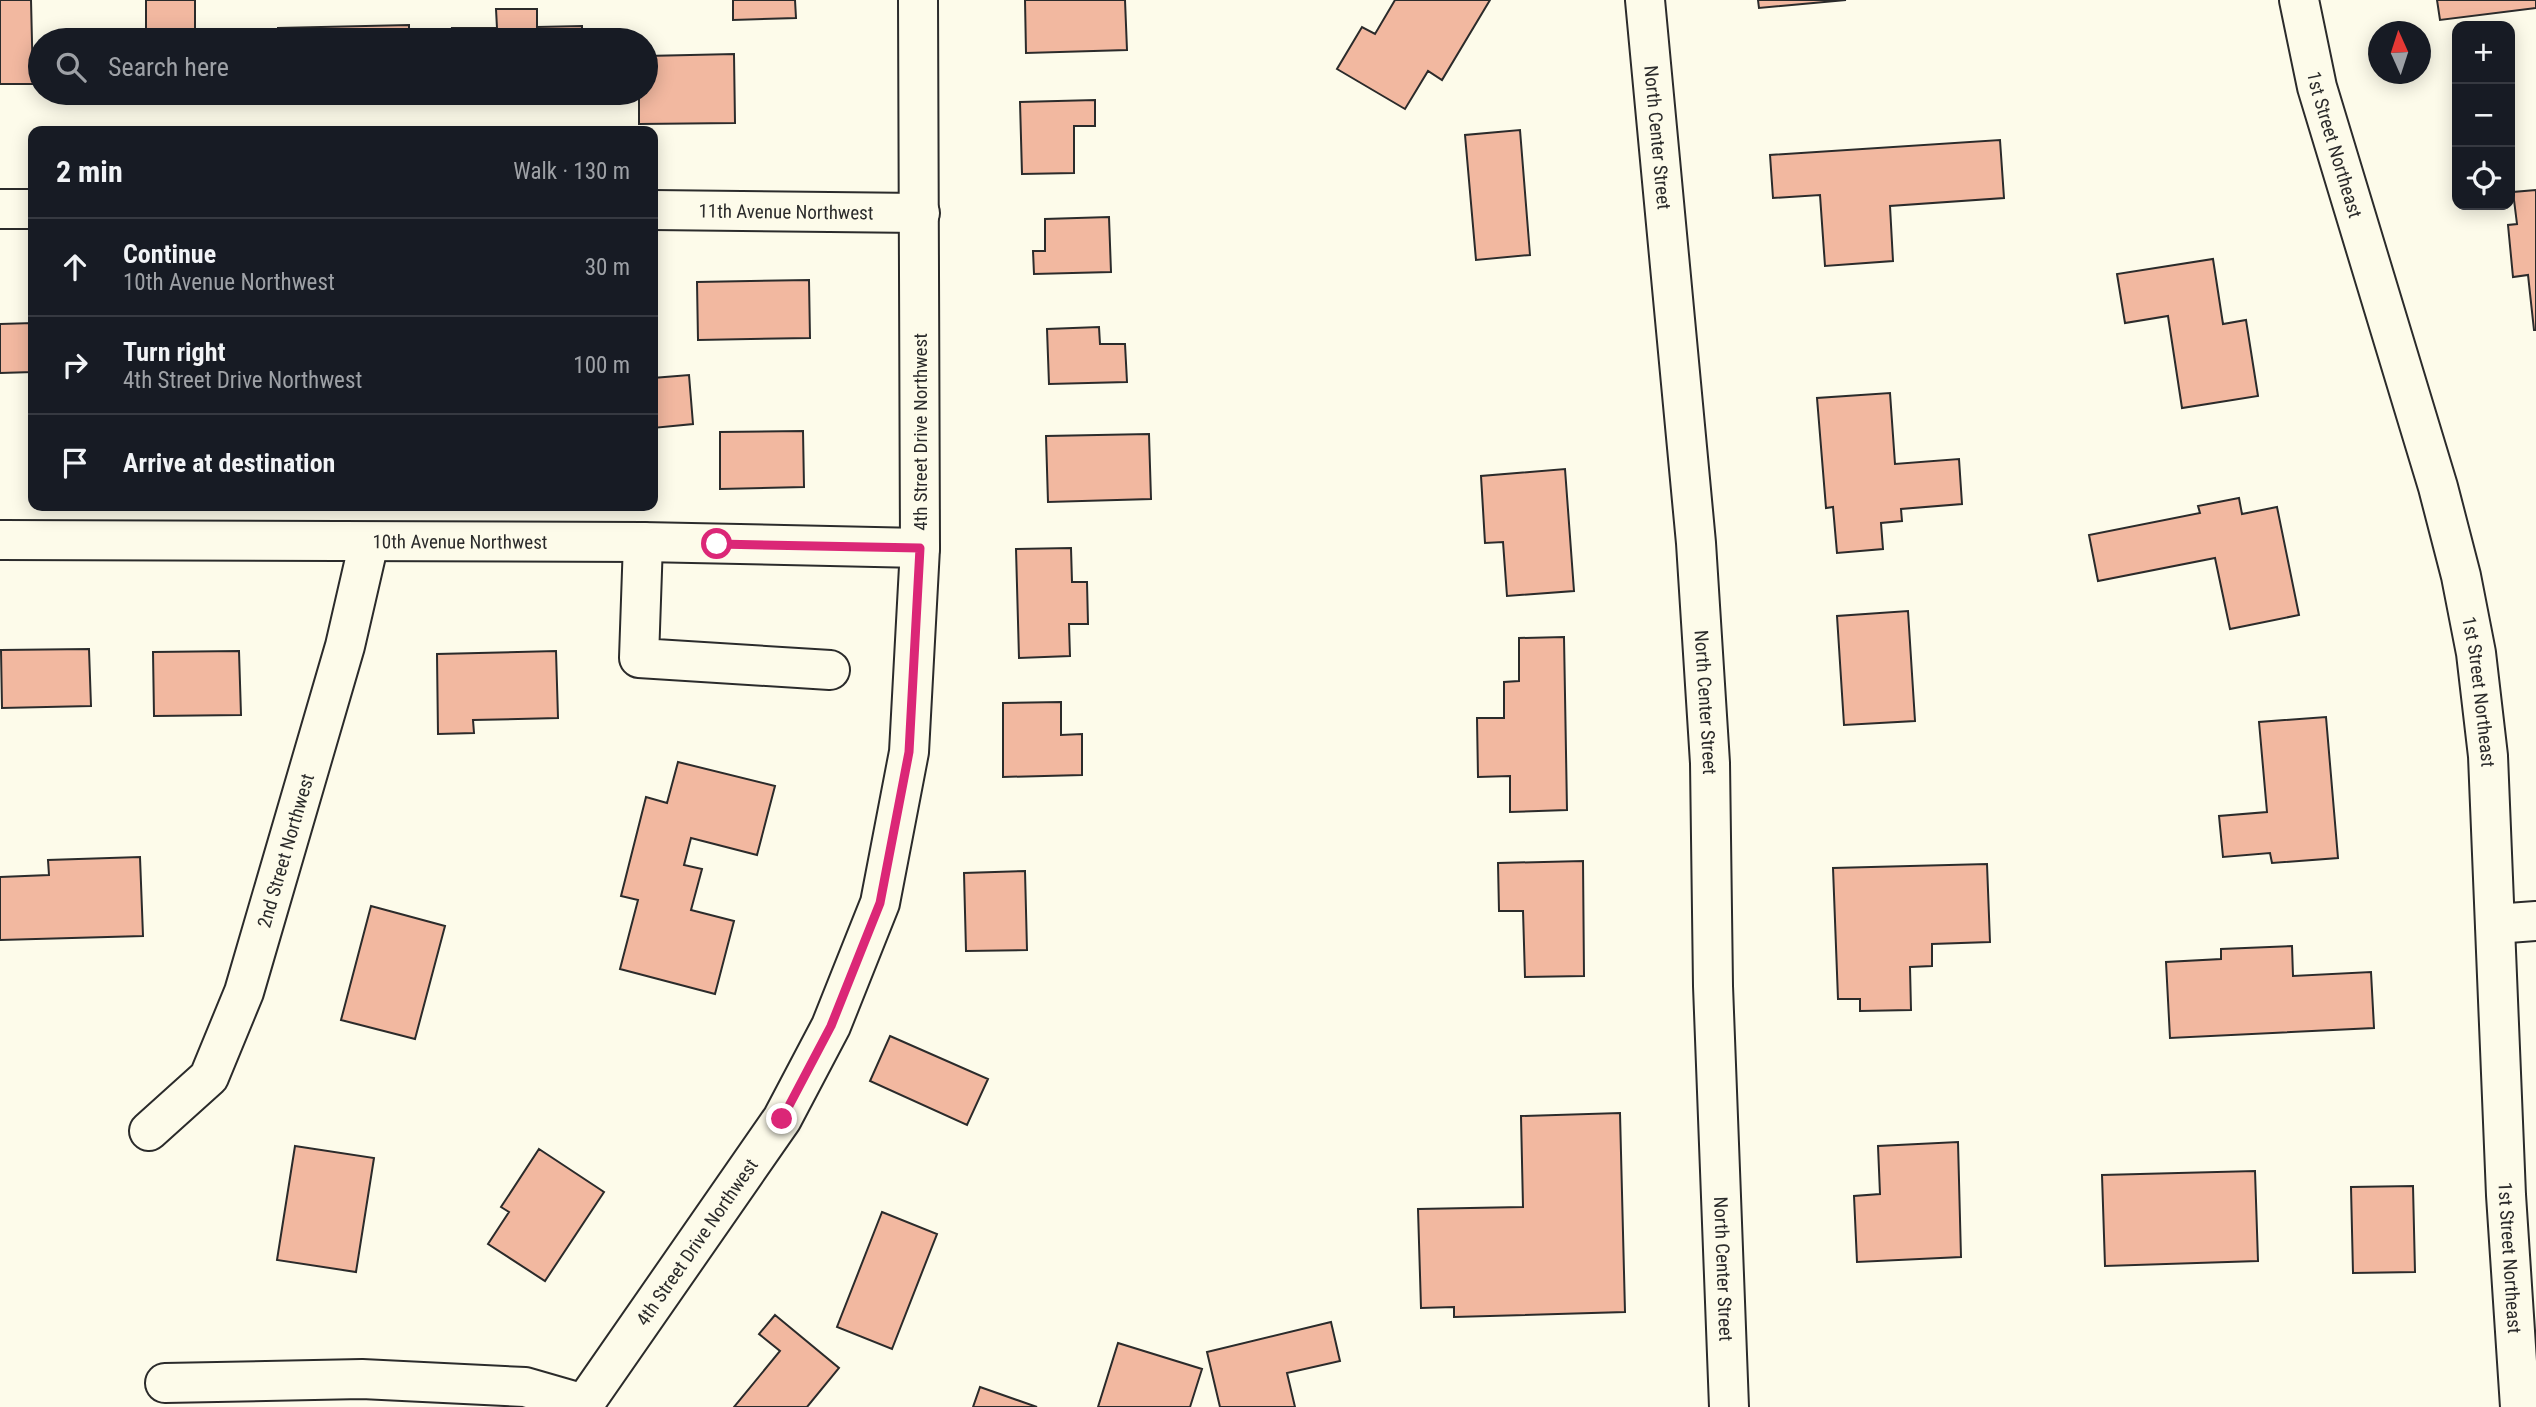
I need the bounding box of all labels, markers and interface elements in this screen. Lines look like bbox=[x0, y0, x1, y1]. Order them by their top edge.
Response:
north arrow bbox=[2368, 21, 2431, 84]
map controls bbox=[2452, 21, 2515, 210]
button: + bbox=[2452, 21, 2515, 84]
search box bbox=[28, 28, 658, 105]
icon: search bbox=[52, 48, 90, 86]
text: Search here bbox=[108, 52, 229, 82]
street label: North Center Street bbox=[1639, 64, 1676, 211]
street label: 1st Street Northeast bbox=[2302, 69, 2367, 221]
button: − bbox=[2452, 84, 2515, 147]
button: locate bbox=[2452, 147, 2515, 210]
text: 2 min bbox=[56, 154, 123, 189]
text: Walk · 130 m bbox=[513, 158, 630, 185]
street label: 11th Avenue Northwest bbox=[698, 200, 874, 224]
text: Continue bbox=[123, 239, 216, 269]
icon: ahead bbox=[56, 248, 94, 286]
text: 30 m bbox=[585, 254, 630, 281]
text: 10th Avenue Northwest bbox=[123, 269, 335, 296]
street label: 4th Street Drive Northwest bbox=[909, 333, 932, 531]
text: Turn right bbox=[123, 337, 225, 367]
icon: right bbox=[56, 346, 94, 384]
text: 100 m bbox=[573, 352, 630, 379]
text: 4th Street Drive Northwest bbox=[123, 367, 362, 394]
icon: arrive bbox=[56, 444, 94, 482]
text: Arrive at destination bbox=[123, 448, 335, 478]
route start bbox=[701, 528, 732, 559]
street label: 10th Avenue Northwest bbox=[372, 530, 548, 554]
street label: 1st Street Northeast bbox=[2457, 615, 2499, 768]
street label: North Center Street bbox=[1690, 629, 1721, 775]
street label: 2nd Street Northwest bbox=[252, 771, 319, 930]
route end bbox=[766, 1103, 797, 1134]
street label: 4th Street Drive Northwest bbox=[631, 1154, 763, 1330]
street label: 1st Street Northeast bbox=[2493, 1182, 2526, 1334]
street label: North Center Street bbox=[1709, 1196, 1737, 1342]

